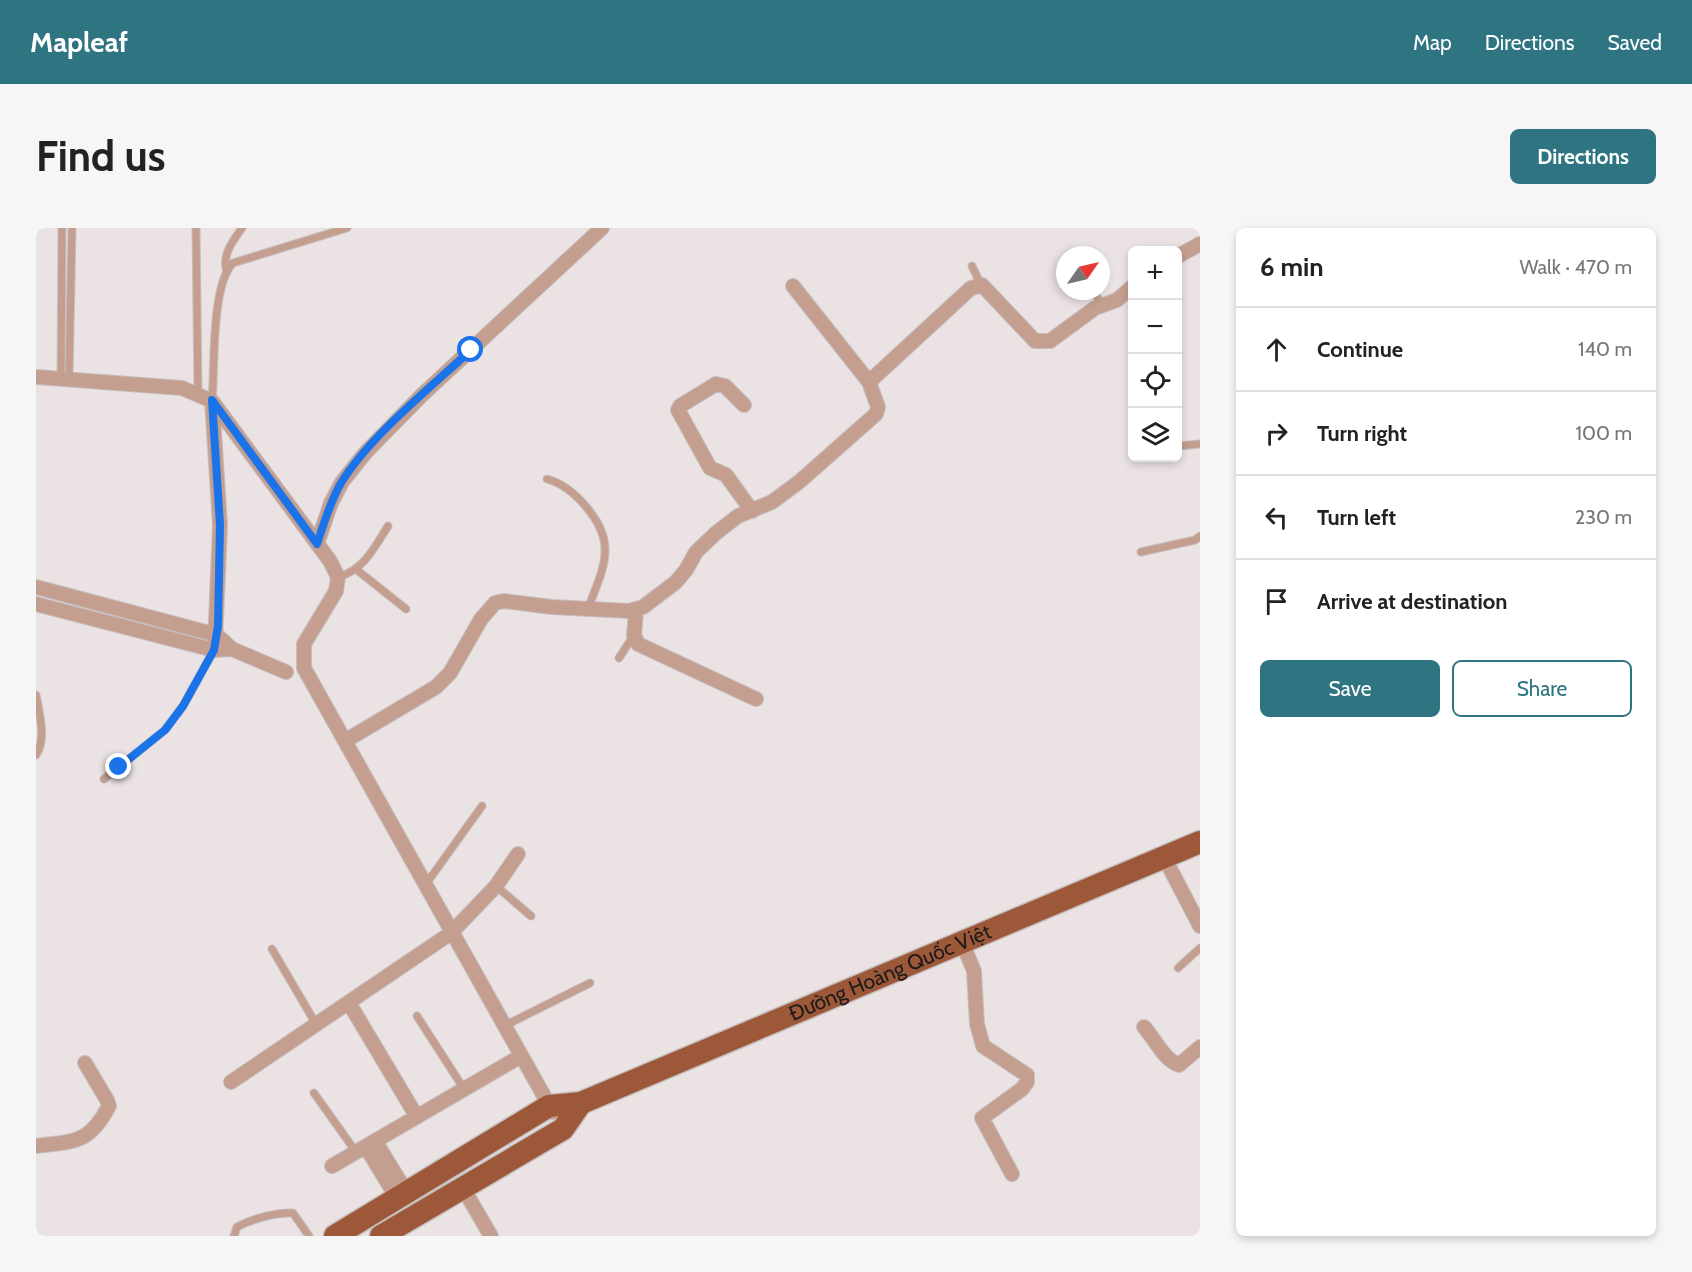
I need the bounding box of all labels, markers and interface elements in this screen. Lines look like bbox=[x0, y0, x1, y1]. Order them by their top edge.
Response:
text: Mapleaf bbox=[30, 25, 128, 59]
text: Map bbox=[1413, 30, 1452, 55]
text: Directions bbox=[1485, 30, 1574, 55]
text: Saved bbox=[1607, 30, 1662, 55]
button: Directions bbox=[1510, 129, 1656, 184]
text: Find us bbox=[36, 130, 165, 182]
north arrow bbox=[1056, 246, 1110, 300]
map controls bbox=[1128, 246, 1182, 462]
button: + bbox=[1128, 246, 1182, 300]
text: 6 min bbox=[1260, 251, 1324, 283]
text: Walk · 470 m bbox=[1519, 255, 1632, 279]
button: − bbox=[1128, 300, 1182, 354]
icon: ahead bbox=[1260, 333, 1293, 366]
route start bbox=[457, 336, 483, 362]
text: Continue bbox=[1317, 336, 1403, 363]
text: 140 m bbox=[1578, 337, 1632, 361]
button: locate bbox=[1128, 354, 1182, 408]
button: layers bbox=[1128, 408, 1182, 462]
icon: right bbox=[1260, 417, 1293, 450]
text: Turn right bbox=[1317, 420, 1407, 447]
text: 100 m bbox=[1576, 421, 1632, 445]
icon: left bbox=[1260, 501, 1293, 534]
text: Turn left bbox=[1317, 504, 1396, 531]
text: 230 m bbox=[1575, 505, 1632, 529]
icon: arrive bbox=[1260, 585, 1293, 618]
text: Arrive at destination bbox=[1317, 588, 1507, 615]
button: Save bbox=[1260, 660, 1440, 717]
button: Share bbox=[1452, 660, 1632, 717]
route end bbox=[105, 753, 131, 779]
street label: Đường Hoàng Quốc Việt bbox=[785, 919, 995, 1026]

